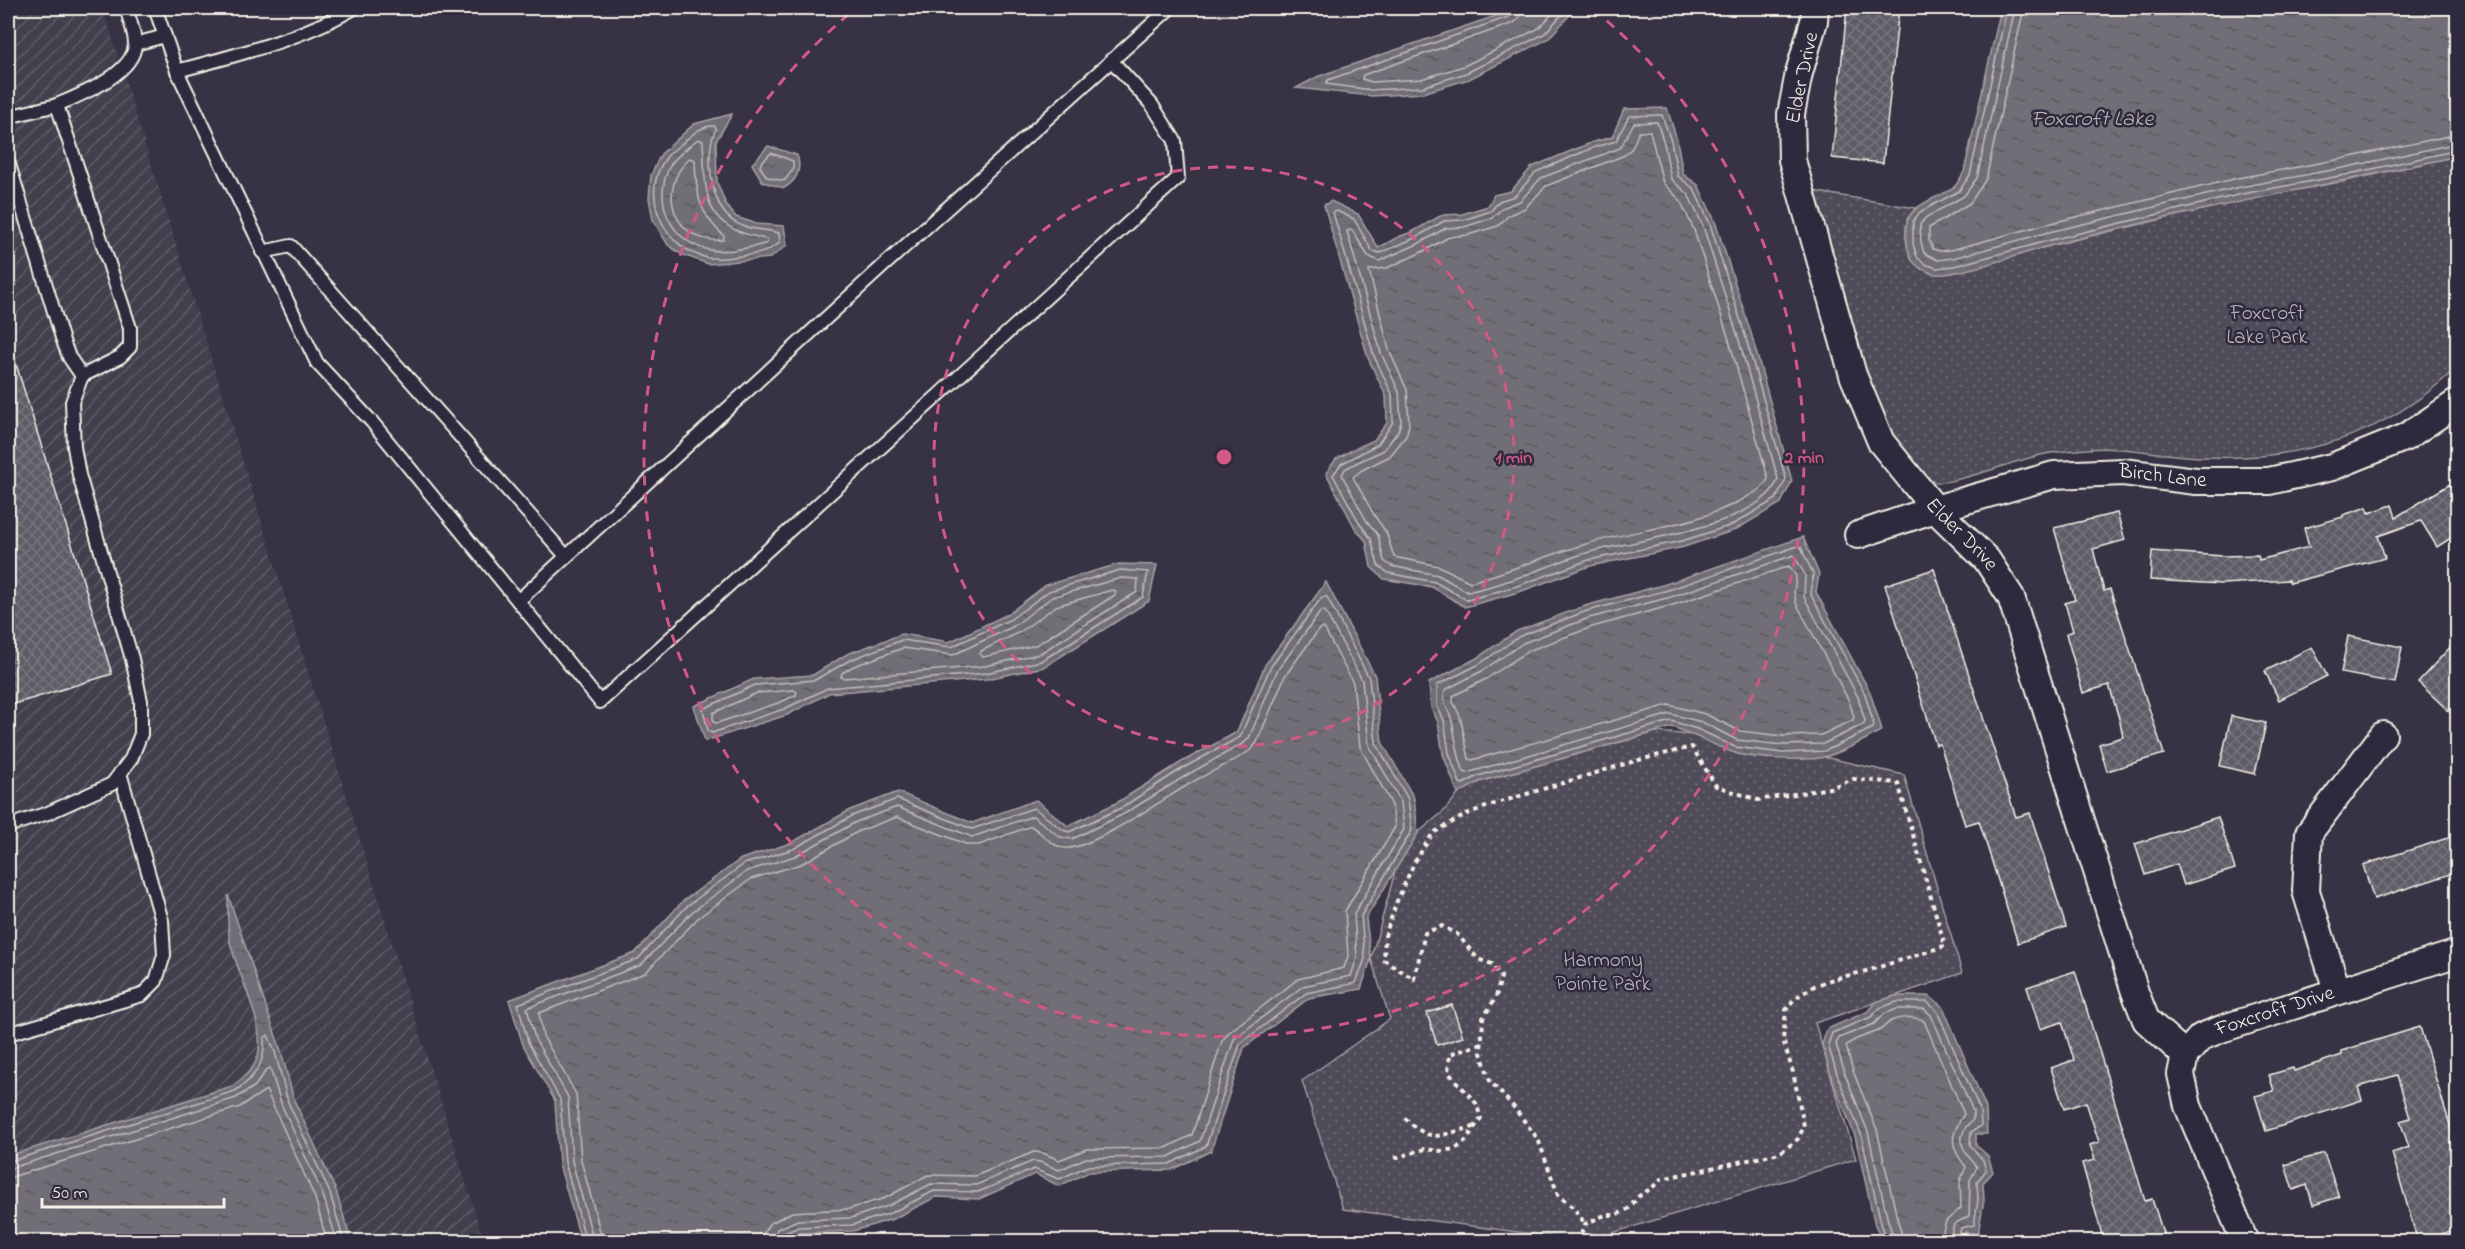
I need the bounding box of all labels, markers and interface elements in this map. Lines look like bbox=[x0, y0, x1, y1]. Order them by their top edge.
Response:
street label: Elder Drive bbox=[1779, 29, 1827, 127]
water label: Foxcroft Lake bbox=[2031, 104, 2154, 136]
park label: Foxcroft Lake Park bbox=[2227, 299, 2308, 353]
text: 1 min bbox=[1496, 446, 1532, 472]
text: 2 min bbox=[1783, 446, 1824, 472]
centre of rings bbox=[1214, 447, 1234, 467]
street label: Birch Lane bbox=[2116, 456, 2207, 496]
street label: Elder Drive bbox=[1917, 492, 2006, 578]
park label: Harmony Pointe Park bbox=[1555, 946, 1652, 1000]
street label: Foxcroft Drive bbox=[2210, 978, 2339, 1045]
scale bar bbox=[42, 1171, 224, 1209]
text: 50 m bbox=[51, 1181, 88, 1207]

